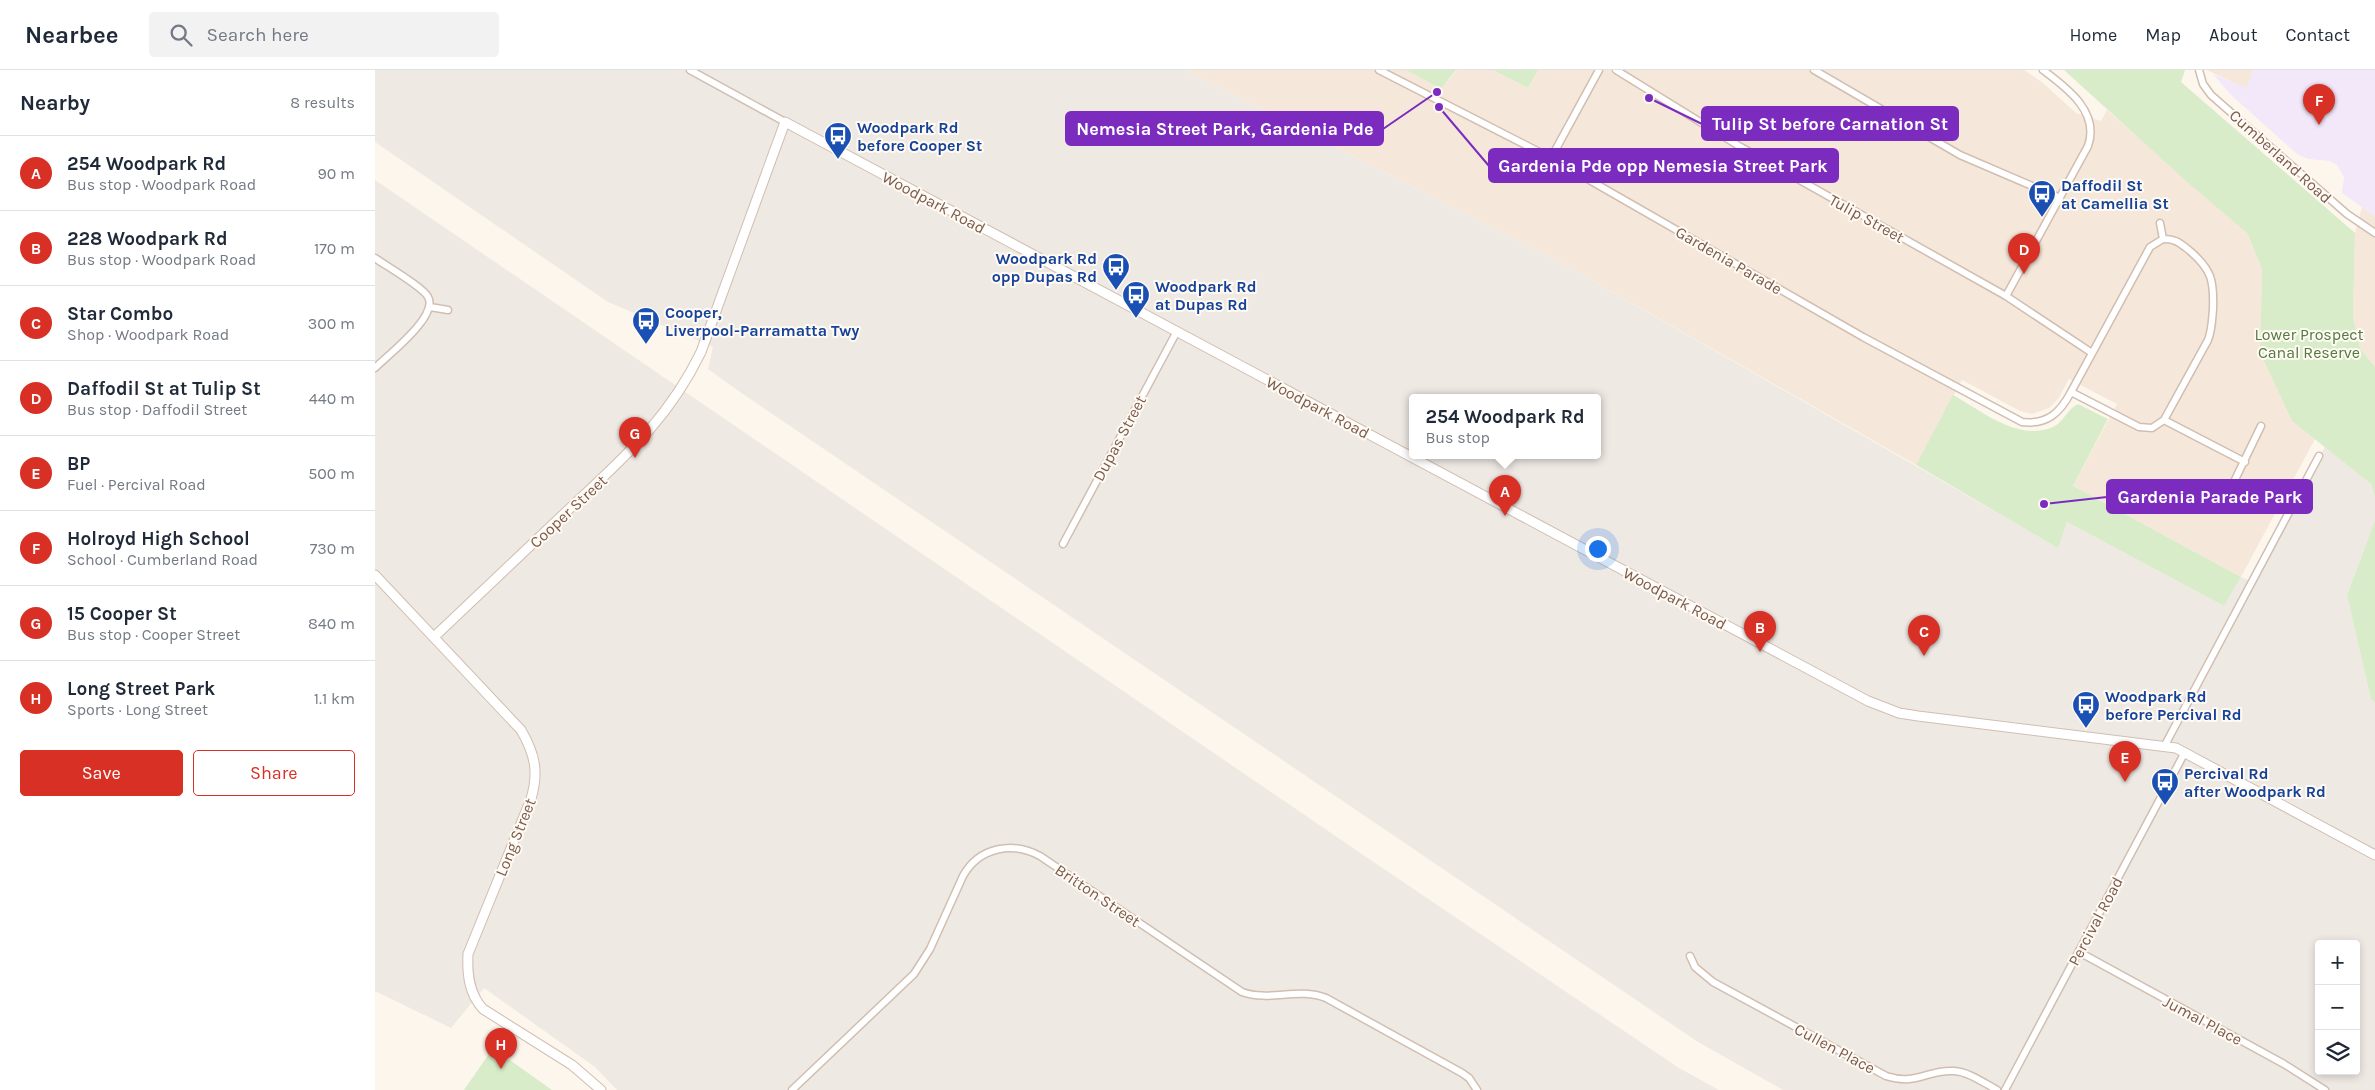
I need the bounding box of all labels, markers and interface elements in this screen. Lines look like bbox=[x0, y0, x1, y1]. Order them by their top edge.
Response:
search box bbox=[149, 12, 499, 57]
text: Nearbee bbox=[25, 21, 119, 49]
icon: search bbox=[167, 21, 195, 49]
text: Search here bbox=[207, 24, 309, 46]
text: Home bbox=[2069, 24, 2117, 46]
text: Map bbox=[2145, 24, 2181, 46]
text: About bbox=[2209, 24, 2258, 46]
text: Contact bbox=[2286, 24, 2350, 46]
pin: F bbox=[2303, 84, 2335, 125]
text: Nearby bbox=[20, 91, 90, 115]
text: 8 results bbox=[290, 93, 355, 112]
street label: Cumberland Road bbox=[2226, 105, 2336, 207]
callout: Tulip St before Carnation St bbox=[1702, 107, 1958, 140]
callout: Nemesia Street Park, Gardenia Pde bbox=[1066, 112, 1383, 145]
text: Tulip St before Carnation St bbox=[1712, 113, 1948, 135]
place label: Woodpark Rd before Cooper St bbox=[857, 118, 982, 155]
text: Nemesia Street Park, Gardenia Pde bbox=[1076, 118, 1374, 140]
bus stop icon: Woodpark Rd before Cooper St bbox=[823, 121, 853, 160]
callout: Gardenia Pde opp Nemesia Street Park bbox=[1489, 149, 1838, 182]
text: 254 Woodpark Rd bbox=[67, 153, 226, 175]
text: Gardenia Pde opp Nemesia Street Park bbox=[1498, 155, 1828, 177]
text: A bbox=[31, 164, 41, 183]
text: 90 m bbox=[317, 164, 355, 183]
street label: Woodpark Road bbox=[879, 167, 989, 238]
text: Bus stop · Woodpark Road bbox=[67, 175, 256, 194]
place label: Daffodil St at Camellia St bbox=[2061, 176, 2169, 213]
bus stop icon: Daffodil St at Camellia St bbox=[2027, 179, 2057, 218]
street label: Tulip Street bbox=[1826, 190, 1908, 247]
street label: Gardenia Parade bbox=[1672, 222, 1785, 299]
text: 228 Woodpark Rd bbox=[67, 228, 228, 250]
pin: D bbox=[2008, 233, 2040, 274]
text: B bbox=[31, 239, 41, 258]
text: 170 m bbox=[314, 239, 355, 258]
place label: Woodpark Rd opp Dupas Rd bbox=[992, 249, 1097, 286]
text: Bus stop · Woodpark Road bbox=[67, 250, 256, 269]
bus stop icon: Woodpark Rd opp Dupas Rd bbox=[1101, 252, 1131, 291]
place label: Woodpark Rd at Dupas Rd bbox=[1155, 277, 1256, 314]
bus stop icon: Woodpark Rd at Dupas Rd bbox=[1121, 280, 1151, 319]
text: Star Combo bbox=[67, 303, 173, 325]
place label: Cooper, Liverpool-Parramatta Twy bbox=[665, 303, 859, 340]
bus stop icon: Cooper, Liverpool-Parramatta Twy bbox=[631, 306, 661, 345]
text: C bbox=[31, 314, 41, 333]
text: 300 m bbox=[308, 314, 355, 333]
text: Shop · Woodpark Road bbox=[67, 325, 229, 344]
park label: Lower Prospect Canal Reserve bbox=[2254, 325, 2364, 362]
street label: Woodpark Road bbox=[1263, 372, 1373, 443]
text: Daffodil St at Tulip St bbox=[67, 378, 261, 400]
text: D bbox=[31, 389, 41, 408]
text: 440 m bbox=[309, 389, 355, 408]
street label: Dupas Street bbox=[1089, 392, 1150, 484]
popup bbox=[1409, 394, 1601, 459]
text: Bus stop · Daffodil Street bbox=[67, 400, 247, 419]
text: 254 Woodpark Rd bbox=[1425, 406, 1585, 428]
pin: G bbox=[619, 417, 651, 458]
text: Bus stop bbox=[1425, 428, 1490, 447]
text: BP bbox=[67, 453, 90, 475]
text: E bbox=[31, 464, 41, 483]
text: 500 m bbox=[308, 464, 355, 483]
street label: Cooper Street bbox=[526, 471, 611, 552]
text: Fuel · Percival Road bbox=[67, 475, 206, 494]
pin: A bbox=[1489, 475, 1521, 516]
callout: Gardenia Parade Park bbox=[2107, 480, 2312, 513]
text: Gardenia Parade Park bbox=[2118, 486, 2303, 508]
text: Holroyd High School bbox=[67, 528, 250, 550]
your location bbox=[1585, 536, 1611, 562]
text: F bbox=[32, 539, 40, 558]
text: 730 m bbox=[310, 539, 355, 558]
text: School · Cumberland Road bbox=[67, 550, 258, 569]
street label: Woodpark Road bbox=[1620, 563, 1730, 634]
text: 15 Cooper St bbox=[67, 603, 177, 625]
pin: B bbox=[1744, 611, 1776, 652]
text: G bbox=[31, 614, 41, 633]
text: 840 m bbox=[308, 614, 355, 633]
pin: C bbox=[1908, 615, 1940, 656]
text: Bus stop · Cooper Street bbox=[67, 625, 240, 644]
text: Long Street Park bbox=[67, 678, 215, 700]
place label: Woodpark Rd before Percival Rd bbox=[2105, 687, 2242, 724]
text: H bbox=[30, 689, 42, 708]
text: 1.1 km bbox=[314, 689, 355, 708]
bus stop icon: Woodpark Rd before Percival Rd bbox=[2071, 690, 2101, 729]
text: Sports · Long Street bbox=[67, 700, 208, 719]
pin: E bbox=[2109, 741, 2141, 782]
button: Save bbox=[20, 750, 183, 796]
button: Share bbox=[193, 750, 355, 796]
place label: Percival Rd after Woodpark Rd bbox=[2184, 764, 2326, 801]
bus stop icon: Percival Rd after Woodpark Rd bbox=[2150, 767, 2180, 806]
street label: Long Street bbox=[491, 795, 540, 879]
street label: Britton Street bbox=[1052, 860, 1144, 931]
street label: Percival Road bbox=[2064, 874, 2127, 969]
map controls bbox=[2315, 940, 2360, 1075]
button: + bbox=[2315, 940, 2360, 985]
button: − bbox=[2315, 985, 2360, 1030]
street label: Jumal Place bbox=[2160, 992, 2246, 1049]
street label: Cullen Place bbox=[1791, 1019, 1878, 1078]
pin: H bbox=[485, 1028, 517, 1069]
button: layers bbox=[2315, 1030, 2360, 1075]

